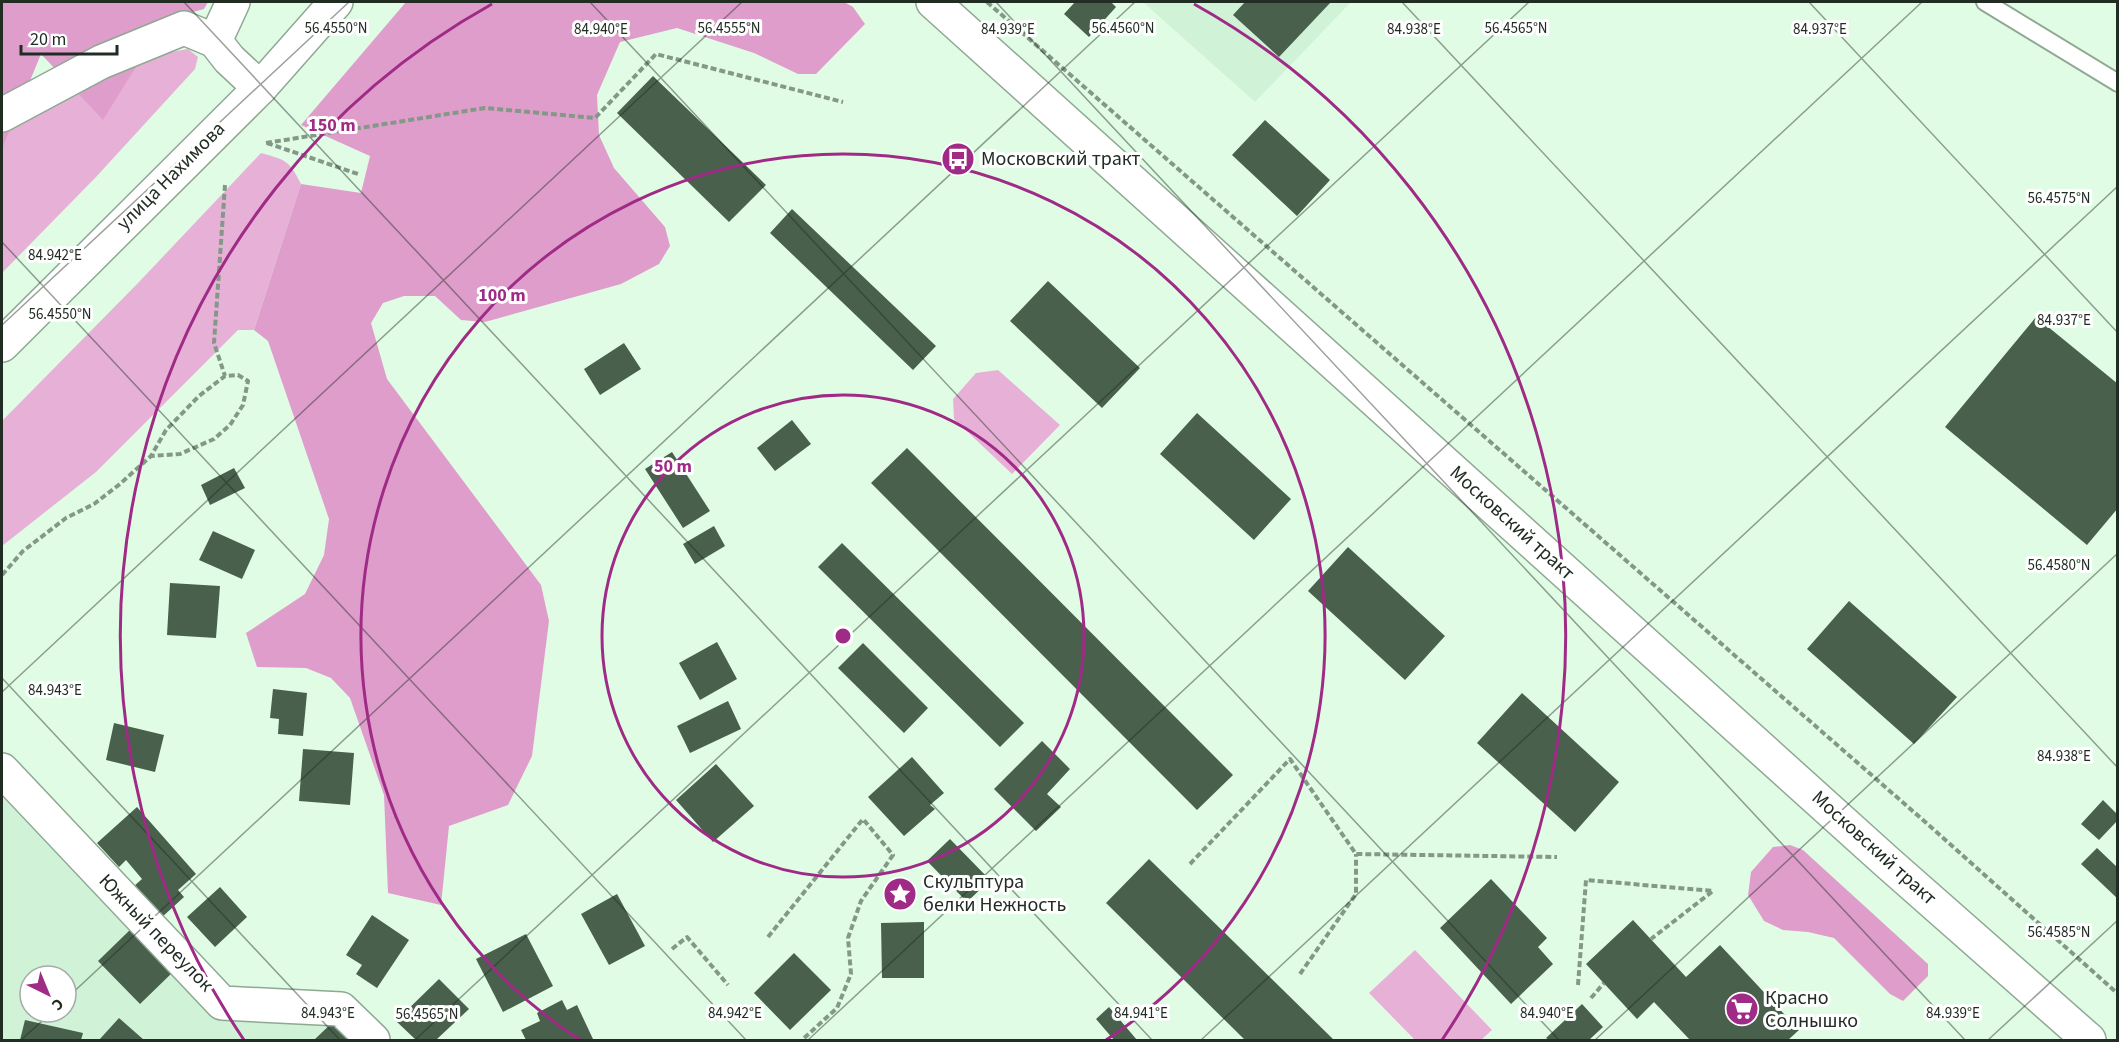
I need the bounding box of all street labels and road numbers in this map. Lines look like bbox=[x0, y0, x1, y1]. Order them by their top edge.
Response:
street label: улица Нахимова bbox=[110, 115, 232, 237]
street label: Московский тракт bbox=[1443, 459, 1581, 587]
street label: Московский тракт bbox=[1805, 784, 1943, 912]
street label: Южный переулок bbox=[92, 868, 220, 998]

